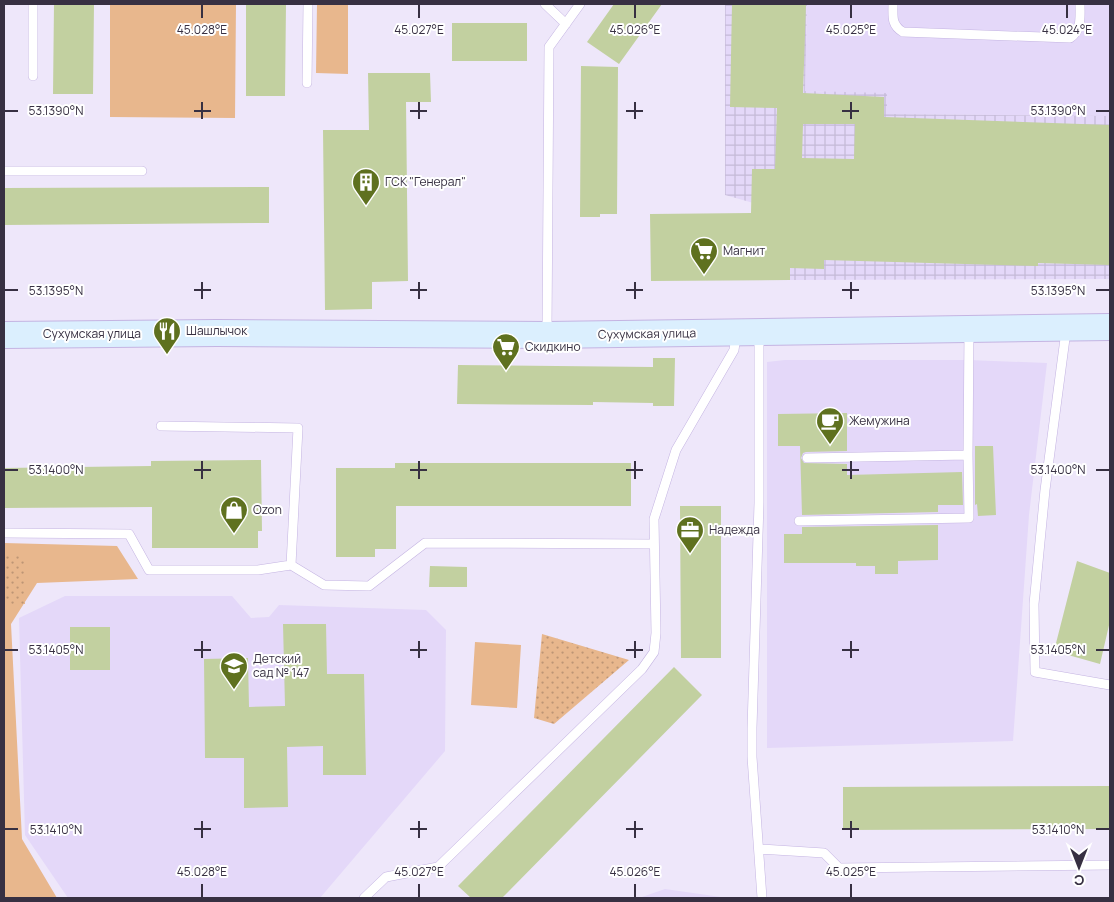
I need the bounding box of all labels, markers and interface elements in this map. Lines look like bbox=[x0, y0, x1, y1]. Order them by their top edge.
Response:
text: 45.028°E bbox=[177, 21, 227, 38]
text: 45.027°E bbox=[394, 21, 444, 38]
text: 45.026°E bbox=[610, 21, 661, 38]
text: 45.025°E bbox=[826, 21, 876, 38]
text: 45.024°E bbox=[1042, 21, 1092, 38]
text: 53.1390°N bbox=[29, 102, 83, 119]
text: 53.1390°N bbox=[1031, 102, 1085, 119]
building icon: ГСК "Генерал" bbox=[351, 167, 381, 206]
place label: ГСК "Генерал" bbox=[385, 173, 466, 190]
supermarket icon: Магнит bbox=[689, 236, 719, 275]
place label: Магнит bbox=[723, 242, 765, 259]
text: 53.1395°N bbox=[29, 282, 83, 299]
text: 53.1395°N bbox=[1031, 282, 1085, 299]
restaurant icon: Шашлычок bbox=[152, 316, 182, 355]
place label: Шашлычок bbox=[186, 322, 248, 339]
street label: Сухумская улица bbox=[598, 324, 696, 343]
street label: Сухумская улица bbox=[43, 325, 141, 342]
supermarket icon: Скидкино bbox=[491, 332, 521, 371]
place label: Скидкино bbox=[525, 338, 581, 355]
cafe icon: Жемужина bbox=[815, 406, 845, 445]
place label: Жемужина bbox=[849, 412, 910, 429]
text: 53.1400°N bbox=[28, 461, 84, 478]
text: 53.1400°N bbox=[1030, 461, 1086, 478]
shop icon: Ozon bbox=[219, 495, 249, 534]
place label: Ozon bbox=[253, 501, 282, 518]
office icon: Надежда bbox=[675, 515, 705, 554]
place label: Надежда bbox=[709, 521, 760, 538]
text: 53.1405°N bbox=[29, 641, 83, 658]
text: 53.1405°N bbox=[1031, 641, 1085, 658]
place label: Детский сад № 147 bbox=[253, 650, 309, 681]
school or university icon: Детский сад № 147 bbox=[219, 651, 249, 690]
text: 53.1410°N bbox=[30, 821, 82, 838]
text: 53.1410°N bbox=[1032, 821, 1084, 838]
north arrow bbox=[1054, 842, 1104, 892]
text: 45.028°E bbox=[177, 863, 227, 880]
text: 45.027°E bbox=[394, 863, 444, 880]
text: 45.026°E bbox=[610, 863, 661, 880]
text: 45.025°E bbox=[826, 863, 876, 880]
text: С bbox=[1074, 871, 1084, 890]

